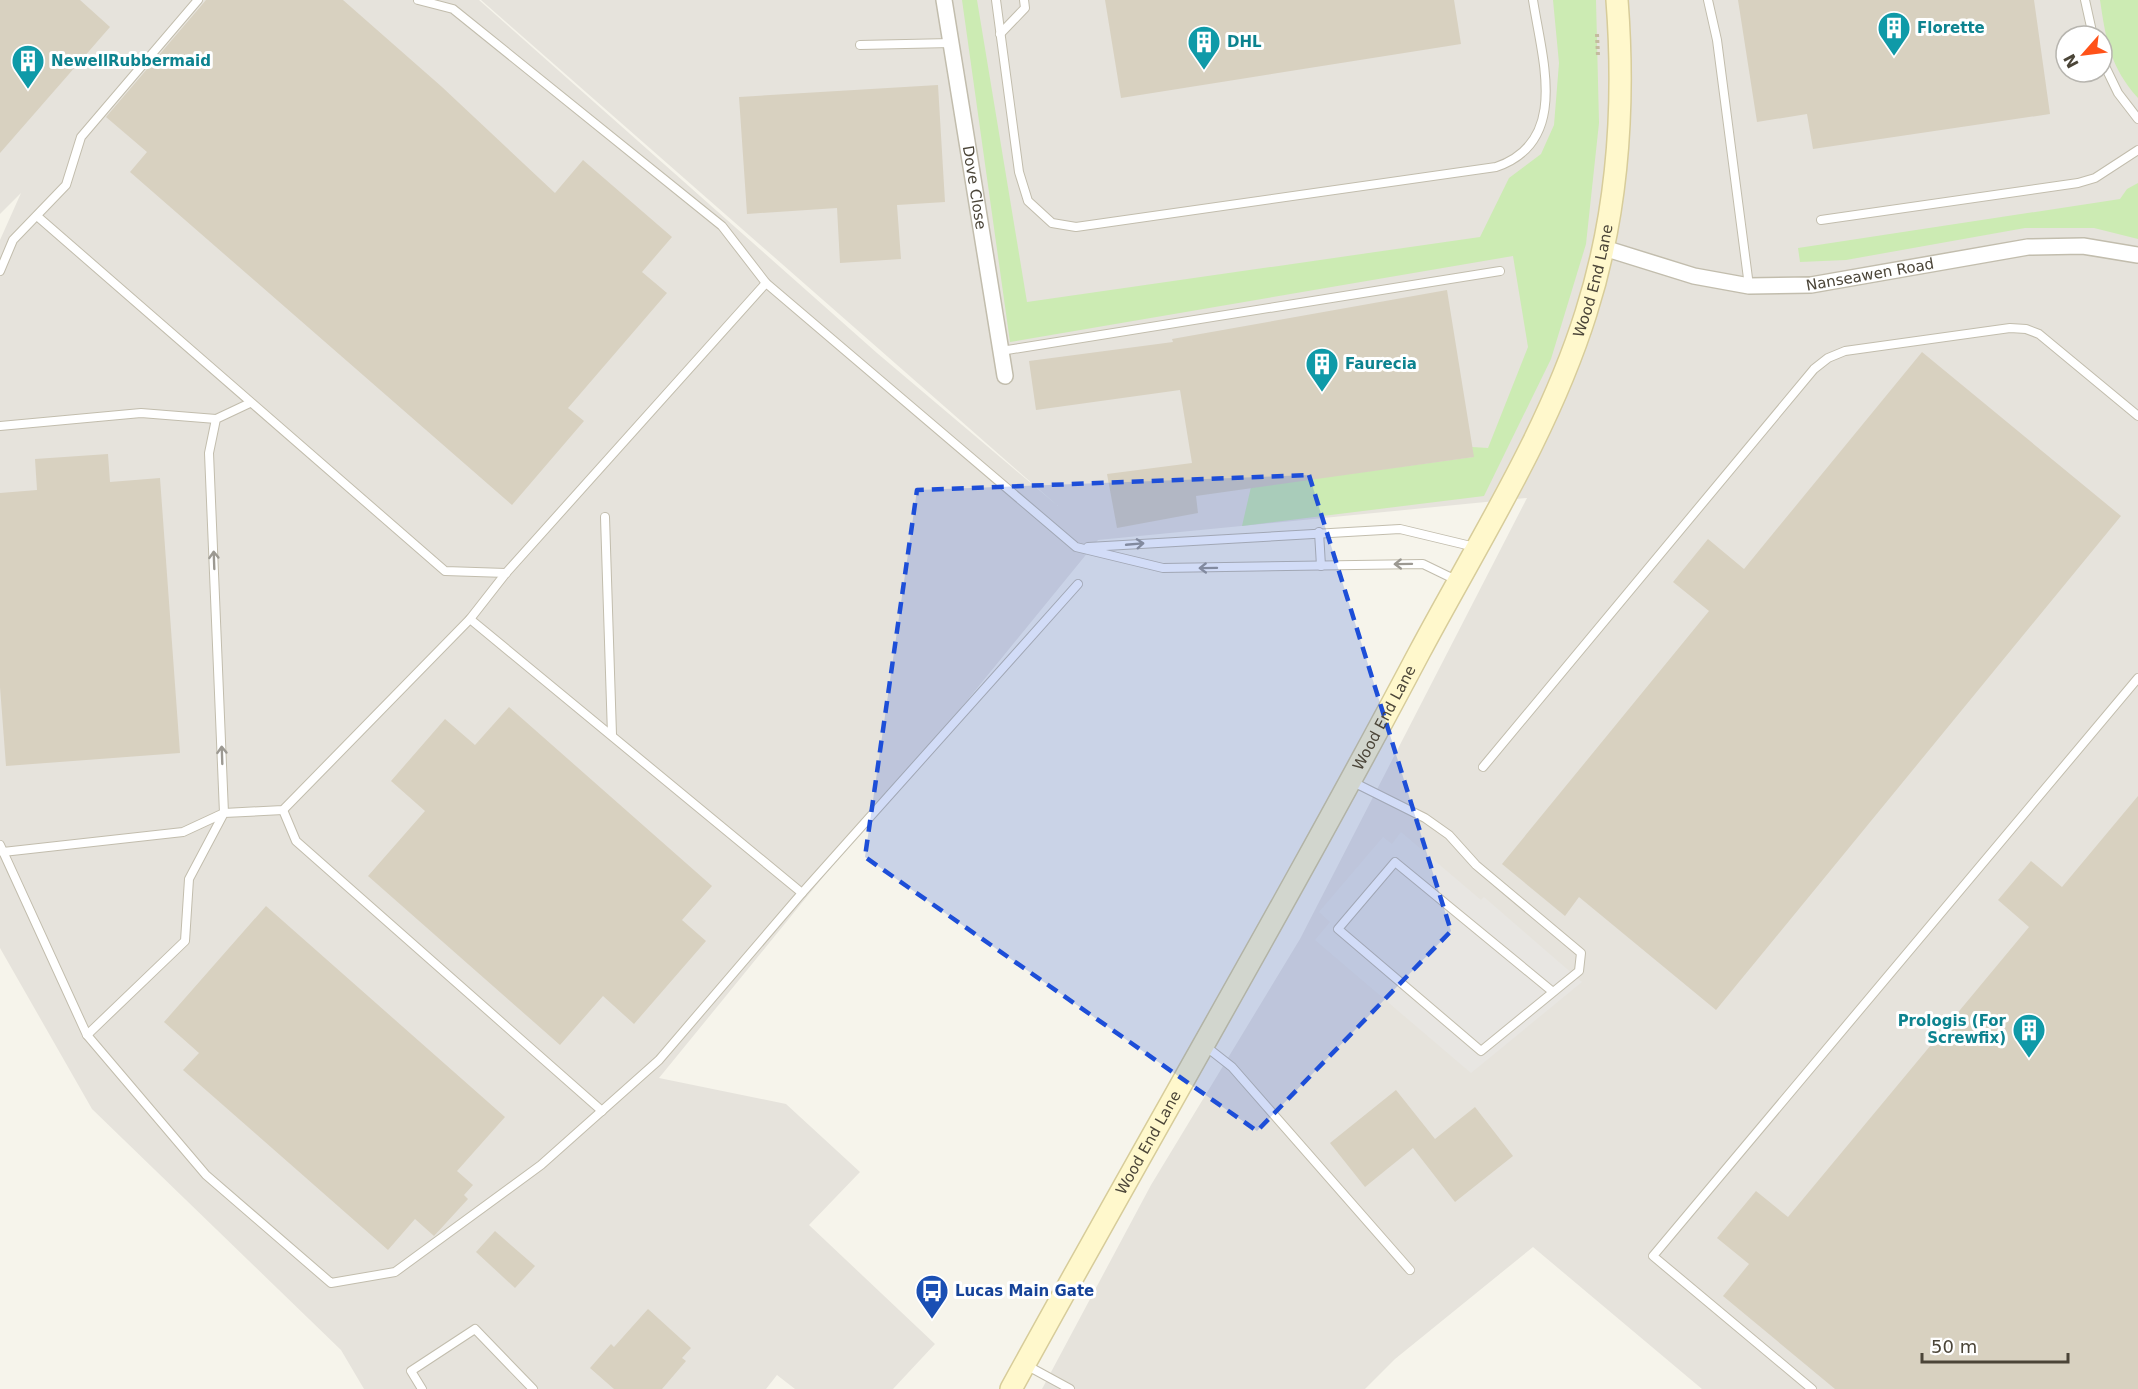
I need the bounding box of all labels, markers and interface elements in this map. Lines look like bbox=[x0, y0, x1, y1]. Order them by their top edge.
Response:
building icon: Florette bbox=[1876, 10, 1912, 57]
place label: Florette bbox=[1917, 19, 1985, 37]
building icon: DHL bbox=[1186, 24, 1222, 71]
north arrow bbox=[2054, 24, 2114, 84]
place label: DHL bbox=[1227, 33, 1262, 51]
building icon: NewellRubbermaid bbox=[10, 43, 46, 90]
text: N bbox=[2060, 50, 2083, 71]
place label: NewellRubbermaid bbox=[51, 52, 211, 70]
street label: Dove Close bbox=[959, 144, 990, 231]
street label: Wood End Lane bbox=[1570, 223, 1617, 340]
street label: Nanseawen Road bbox=[1805, 255, 1935, 295]
building icon: Faurecia bbox=[1304, 346, 1340, 393]
place label: Faurecia bbox=[1345, 355, 1417, 373]
one-way arrow bbox=[1124, 539, 1144, 550]
one-way arrow bbox=[208, 550, 219, 570]
one-way arrow bbox=[1393, 559, 1413, 570]
one-way arrow bbox=[1198, 562, 1218, 573]
street label: Wood End Lane bbox=[1349, 662, 1420, 773]
one-way arrow bbox=[216, 745, 227, 765]
place label: Prologis (For Screwfix) bbox=[1898, 1012, 2007, 1047]
building icon: Prologis (For Screwfix) bbox=[2011, 1012, 2047, 1059]
street label: Wood End Lane bbox=[1112, 1088, 1185, 1198]
bus stop icon: Lucas Main Gate bbox=[914, 1273, 950, 1320]
place label: Lucas Main Gate bbox=[955, 1282, 1094, 1300]
scale bar bbox=[1922, 1326, 2068, 1364]
text: 50 m bbox=[1931, 1336, 1977, 1357]

